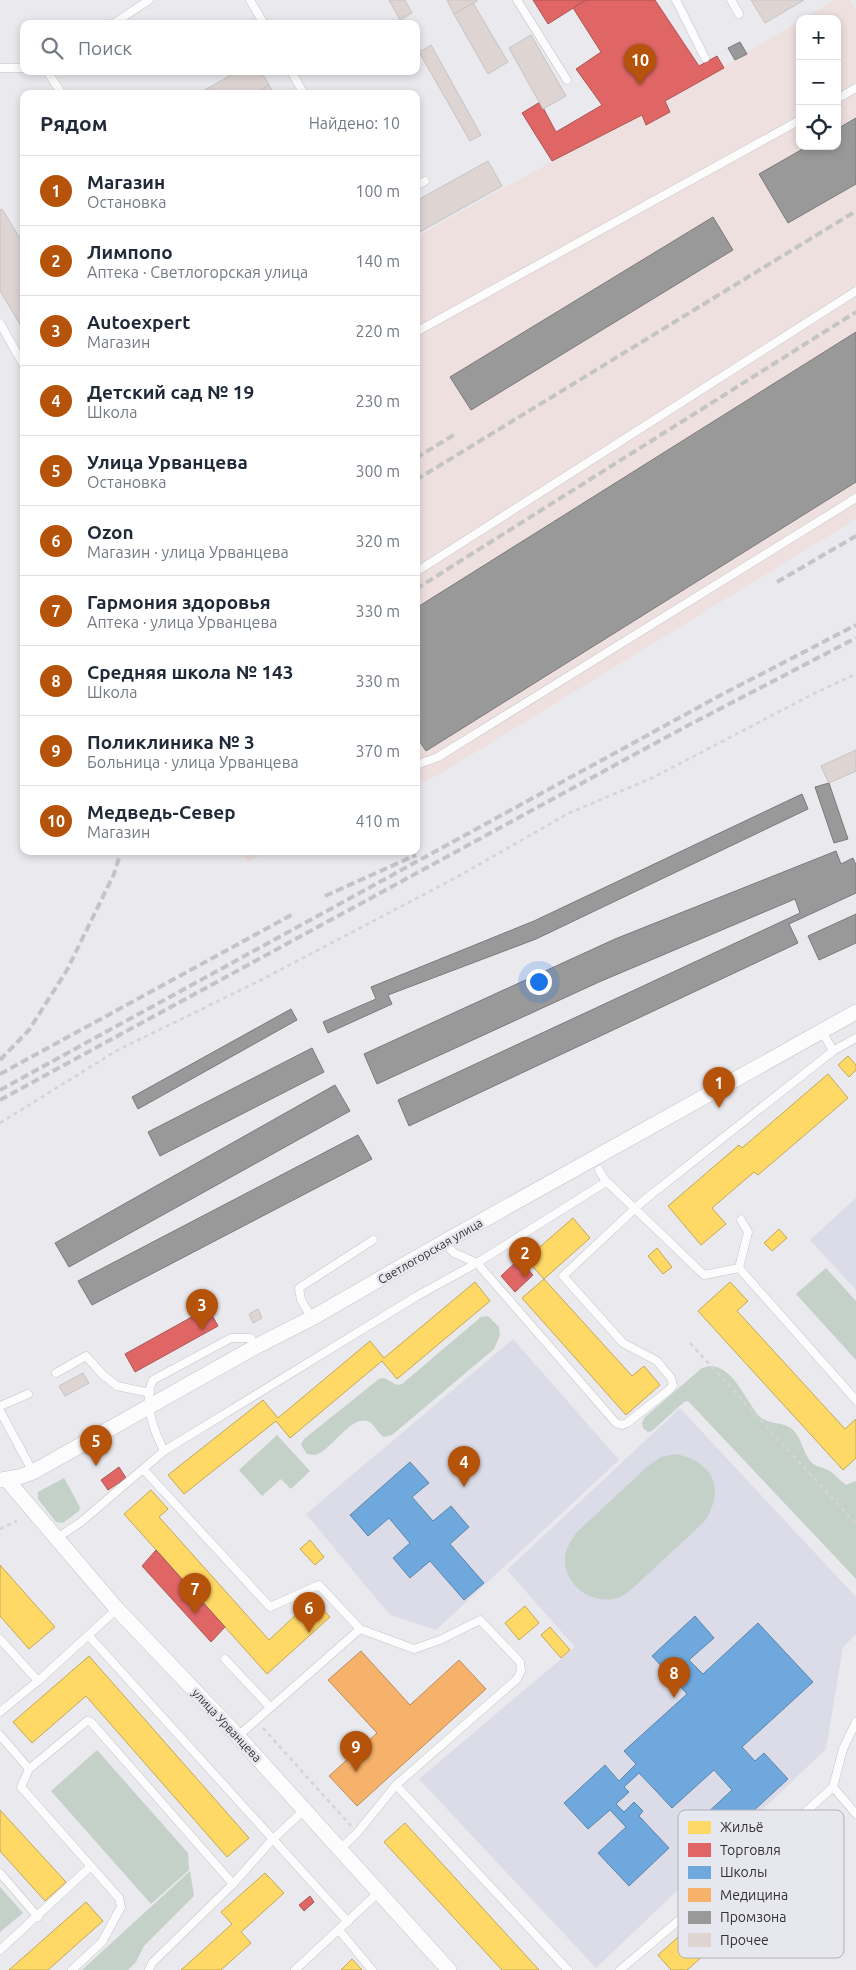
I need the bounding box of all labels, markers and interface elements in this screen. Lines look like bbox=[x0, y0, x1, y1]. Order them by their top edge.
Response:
map controls bbox=[796, 15, 841, 150]
button: + bbox=[796, 15, 841, 60]
search box bbox=[20, 20, 420, 75]
icon: search bbox=[38, 34, 66, 62]
text: Поиск bbox=[78, 37, 132, 59]
pin: 10 bbox=[624, 44, 656, 85]
button: − bbox=[796, 60, 841, 105]
button: locate bbox=[796, 105, 841, 150]
text: Рядом bbox=[40, 111, 108, 135]
text: Найдено: 10 bbox=[309, 114, 400, 132]
text: Магазин bbox=[87, 171, 165, 193]
text: 1 bbox=[51, 182, 61, 200]
text: 100 m bbox=[355, 182, 400, 200]
text: Остановка bbox=[87, 193, 166, 211]
text: Лимпопо bbox=[87, 241, 173, 263]
text: 2 bbox=[51, 252, 61, 270]
text: 140 m bbox=[355, 252, 400, 270]
text: Аптека · Светлогорская улица bbox=[87, 263, 308, 281]
text: Autoexpert bbox=[87, 311, 190, 333]
text: 3 bbox=[51, 322, 61, 340]
text: 220 m bbox=[355, 322, 400, 340]
text: Магазин bbox=[87, 333, 150, 351]
text: Детский сад № 19 bbox=[87, 381, 254, 403]
text: 4 bbox=[51, 392, 61, 410]
text: 230 m bbox=[355, 392, 400, 410]
text: Школа bbox=[87, 403, 137, 421]
text: Улица Урванцева bbox=[87, 451, 248, 473]
text: 5 bbox=[51, 462, 61, 480]
text: 300 m bbox=[355, 462, 400, 480]
text: Остановка bbox=[87, 473, 166, 491]
text: Ozon bbox=[87, 521, 134, 543]
text: 6 bbox=[51, 532, 61, 550]
text: 320 m bbox=[355, 532, 400, 550]
text: Магазин · улица Урванцева bbox=[87, 543, 289, 561]
text: Гармония здоровья bbox=[87, 591, 271, 613]
text: 7 bbox=[51, 602, 61, 620]
text: 330 m bbox=[355, 602, 400, 620]
text: Аптека · улица Урванцева bbox=[87, 613, 278, 631]
text: Средняя школа № 143 bbox=[87, 661, 294, 683]
text: 8 bbox=[51, 672, 61, 690]
text: 330 m bbox=[355, 672, 400, 690]
text: Школа bbox=[87, 683, 137, 701]
text: Поликлиника № 3 bbox=[87, 731, 255, 753]
text: 9 bbox=[51, 742, 61, 760]
text: 370 m bbox=[355, 742, 400, 760]
text: Больница · улица Урванцева bbox=[87, 753, 299, 771]
text: Медведь-Север bbox=[87, 801, 236, 823]
text: 10 bbox=[47, 812, 65, 830]
text: 410 m bbox=[355, 812, 400, 830]
text: Магазин bbox=[87, 823, 150, 841]
your location bbox=[526, 969, 552, 995]
pin: 1 bbox=[703, 1067, 735, 1108]
street label: Светлогорская улица bbox=[375, 1216, 485, 1286]
pin: 2 bbox=[509, 1237, 541, 1278]
pin: 3 bbox=[186, 1289, 218, 1330]
pin: 5 bbox=[80, 1425, 112, 1466]
pin: 4 bbox=[448, 1446, 480, 1487]
pin: 7 bbox=[179, 1573, 211, 1614]
pin: 6 bbox=[293, 1592, 325, 1633]
pin: 8 bbox=[658, 1657, 690, 1698]
street label: улица Урванцева bbox=[190, 1686, 264, 1764]
pin: 9 bbox=[340, 1731, 372, 1772]
legend bbox=[678, 1810, 844, 1958]
text: Жильё bbox=[720, 1819, 764, 1835]
text: Торговля bbox=[720, 1842, 781, 1858]
text: Школы bbox=[720, 1864, 767, 1880]
text: Медицина bbox=[720, 1887, 788, 1903]
text: Промзона bbox=[720, 1909, 787, 1925]
text: Прочее bbox=[720, 1932, 769, 1948]

